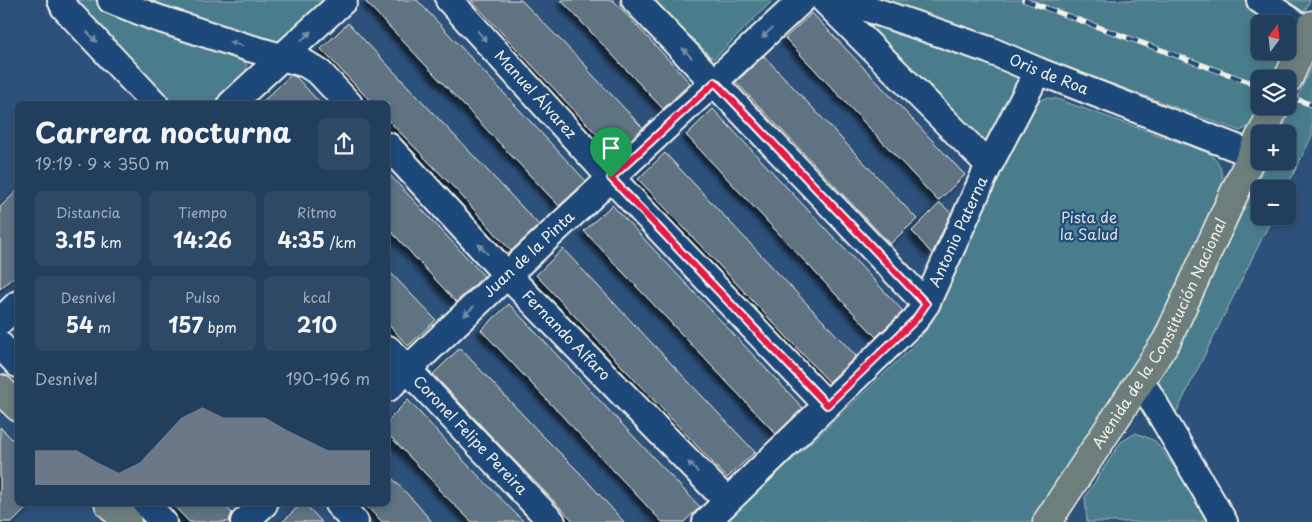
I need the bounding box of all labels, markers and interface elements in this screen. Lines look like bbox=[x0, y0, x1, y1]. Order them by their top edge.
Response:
north arrow bbox=[1251, 15, 1296, 60]
map controls bbox=[1251, 15, 1296, 225]
one-way arrow bbox=[761, 27, 773, 39]
one-way arrow bbox=[86, 30, 98, 42]
one-way arrow bbox=[299, 30, 312, 41]
one-way arrow bbox=[476, 30, 488, 42]
one-way arrow bbox=[228, 39, 243, 47]
street label: Manuel Álvarez bbox=[490, 44, 583, 143]
street label: Oris de Roa bbox=[1006, 47, 1093, 100]
one-way arrow bbox=[681, 48, 693, 60]
button: layers bbox=[1251, 70, 1296, 115]
text: Carrera nocturna bbox=[35, 110, 291, 153]
button: share bbox=[318, 118, 370, 170]
button: + bbox=[1251, 125, 1296, 170]
pin bbox=[590, 127, 632, 178]
icon: arrive bbox=[597, 134, 625, 162]
text: 19:19 · 9 × 350 m bbox=[35, 151, 169, 175]
street label: Antonio Paterna bbox=[922, 172, 993, 291]
button: − bbox=[1251, 180, 1296, 225]
text: Distancia bbox=[56, 202, 120, 223]
text: Tiempo bbox=[178, 202, 227, 223]
text: Ritmo bbox=[297, 202, 337, 223]
street label: Juan de la Pinta bbox=[477, 205, 579, 302]
park label: Pista de la Salud bbox=[1060, 205, 1118, 245]
street label: Avenida de la Constitución Nacional bbox=[1085, 214, 1231, 453]
text: 3.15 bbox=[55, 223, 96, 255]
text: 14:26 bbox=[173, 223, 232, 255]
text: 4:35 bbox=[277, 223, 325, 255]
text: km bbox=[96, 232, 122, 253]
text: /km bbox=[325, 232, 356, 253]
one-way arrow bbox=[477, 243, 489, 255]
street label: Fernando Alfaro bbox=[517, 284, 617, 385]
text: Desnivel bbox=[61, 287, 115, 308]
text: Pulso bbox=[185, 287, 220, 308]
text: kcal bbox=[303, 287, 331, 308]
one-way arrow bbox=[463, 305, 475, 317]
text: 54 bbox=[66, 308, 93, 340]
text: 157 bbox=[168, 308, 203, 340]
text: 210 bbox=[297, 308, 337, 340]
text: m bbox=[93, 317, 111, 338]
text: bpm bbox=[203, 317, 237, 338]
text: Desnivel bbox=[35, 366, 97, 390]
text: 190–196 m bbox=[286, 366, 370, 390]
street label: Coronel Felipe Pereira bbox=[408, 369, 534, 500]
one-way arrow bbox=[688, 461, 700, 473]

